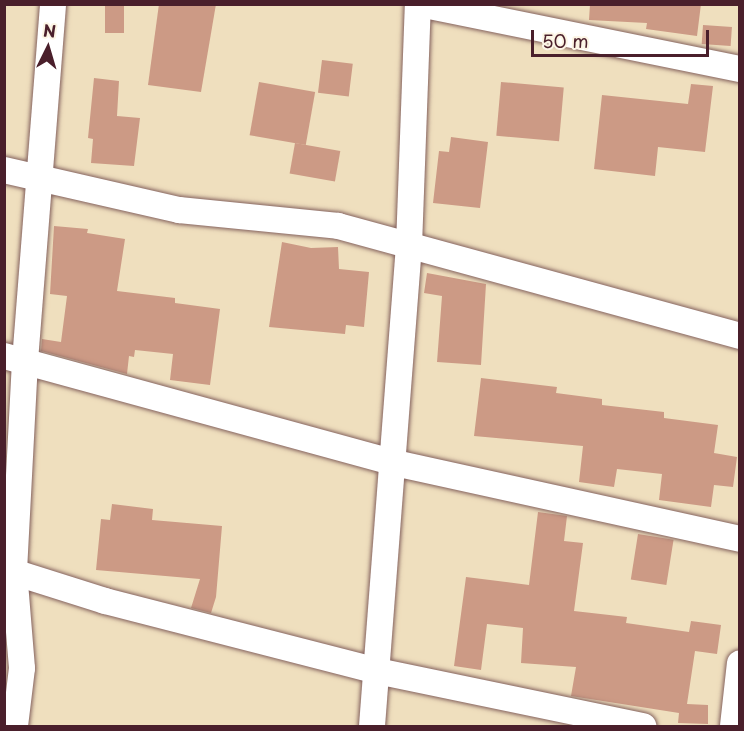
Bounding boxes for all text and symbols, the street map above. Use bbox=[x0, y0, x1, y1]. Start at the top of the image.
north arrow bbox=[18, 18, 78, 78]
text: N bbox=[42, 18, 57, 43]
scale bar bbox=[534, 18, 712, 56]
text: 50 m bbox=[542, 27, 589, 54]

